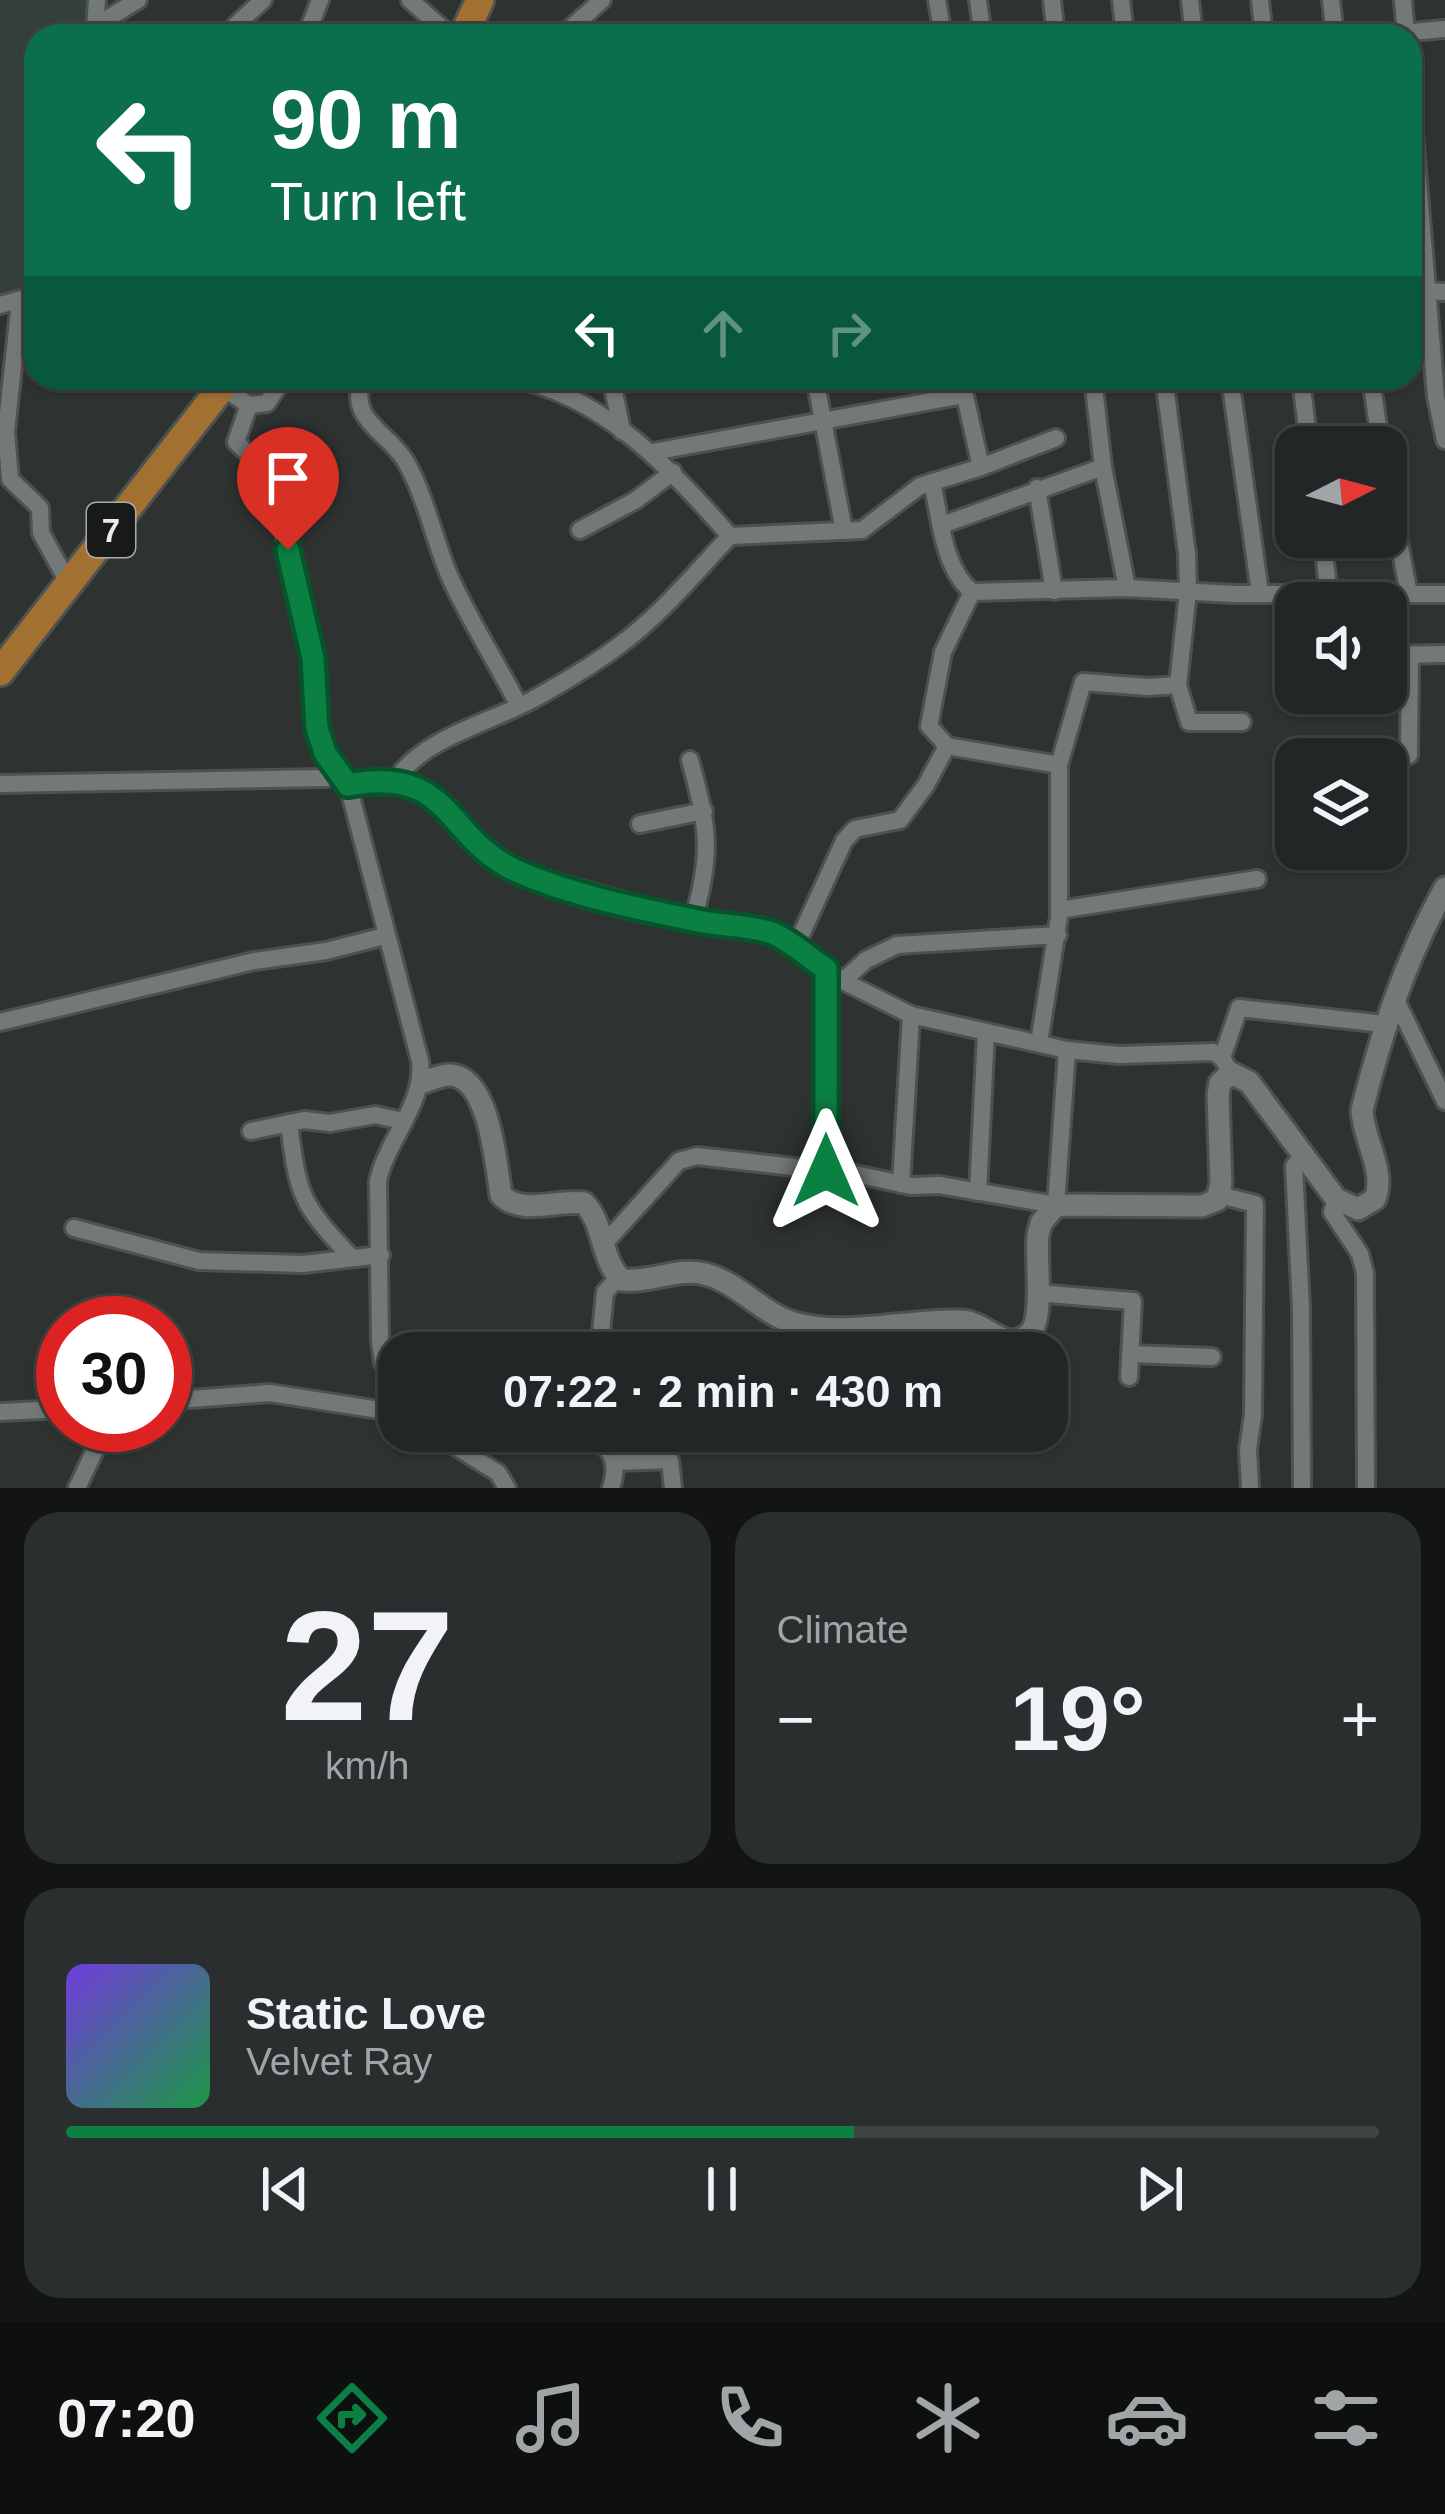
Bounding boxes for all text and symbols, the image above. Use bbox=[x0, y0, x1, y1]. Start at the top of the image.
icon: left bbox=[72, 72, 228, 228]
text: 90 m bbox=[270, 72, 461, 166]
text: Turn left bbox=[270, 171, 466, 231]
icon: left bbox=[564, 300, 630, 366]
icon: ahead bbox=[690, 300, 756, 366]
icon: right bbox=[816, 300, 882, 366]
north arrow bbox=[1275, 426, 1407, 558]
map controls bbox=[1275, 426, 1407, 870]
pin bbox=[237, 427, 339, 550]
icon: arrive bbox=[255, 445, 321, 511]
road number: 7 bbox=[87, 503, 135, 557]
button: sound bbox=[1275, 582, 1407, 714]
button: layers bbox=[1275, 738, 1407, 870]
position arrow bbox=[763, 1108, 889, 1234]
speed limit sign: 30 bbox=[36, 1296, 192, 1452]
text: 07:22 · 2 min · 430 m bbox=[503, 1366, 943, 1417]
text: 27 bbox=[280, 1579, 454, 1753]
text: Climate bbox=[777, 1608, 909, 1651]
text: 19° bbox=[1010, 1669, 1146, 1769]
text: − bbox=[777, 1682, 815, 1756]
text: + bbox=[1340, 1682, 1379, 1756]
text: km/h bbox=[325, 1744, 410, 1787]
text: Static Love bbox=[246, 1988, 486, 2039]
text: Velvet Ray bbox=[246, 2040, 432, 2083]
icon: previous bbox=[252, 2156, 318, 2222]
icon: pause bbox=[689, 2156, 755, 2222]
icon: next bbox=[1127, 2156, 1193, 2222]
icon: directions bbox=[310, 2376, 394, 2460]
icon: music bbox=[509, 2376, 593, 2460]
icon: phone bbox=[708, 2376, 792, 2460]
icon: climate bbox=[906, 2376, 990, 2460]
icon: car bbox=[1105, 2376, 1189, 2460]
icon: filters bbox=[1304, 2376, 1388, 2460]
text: 07:20 bbox=[57, 2388, 195, 2448]

